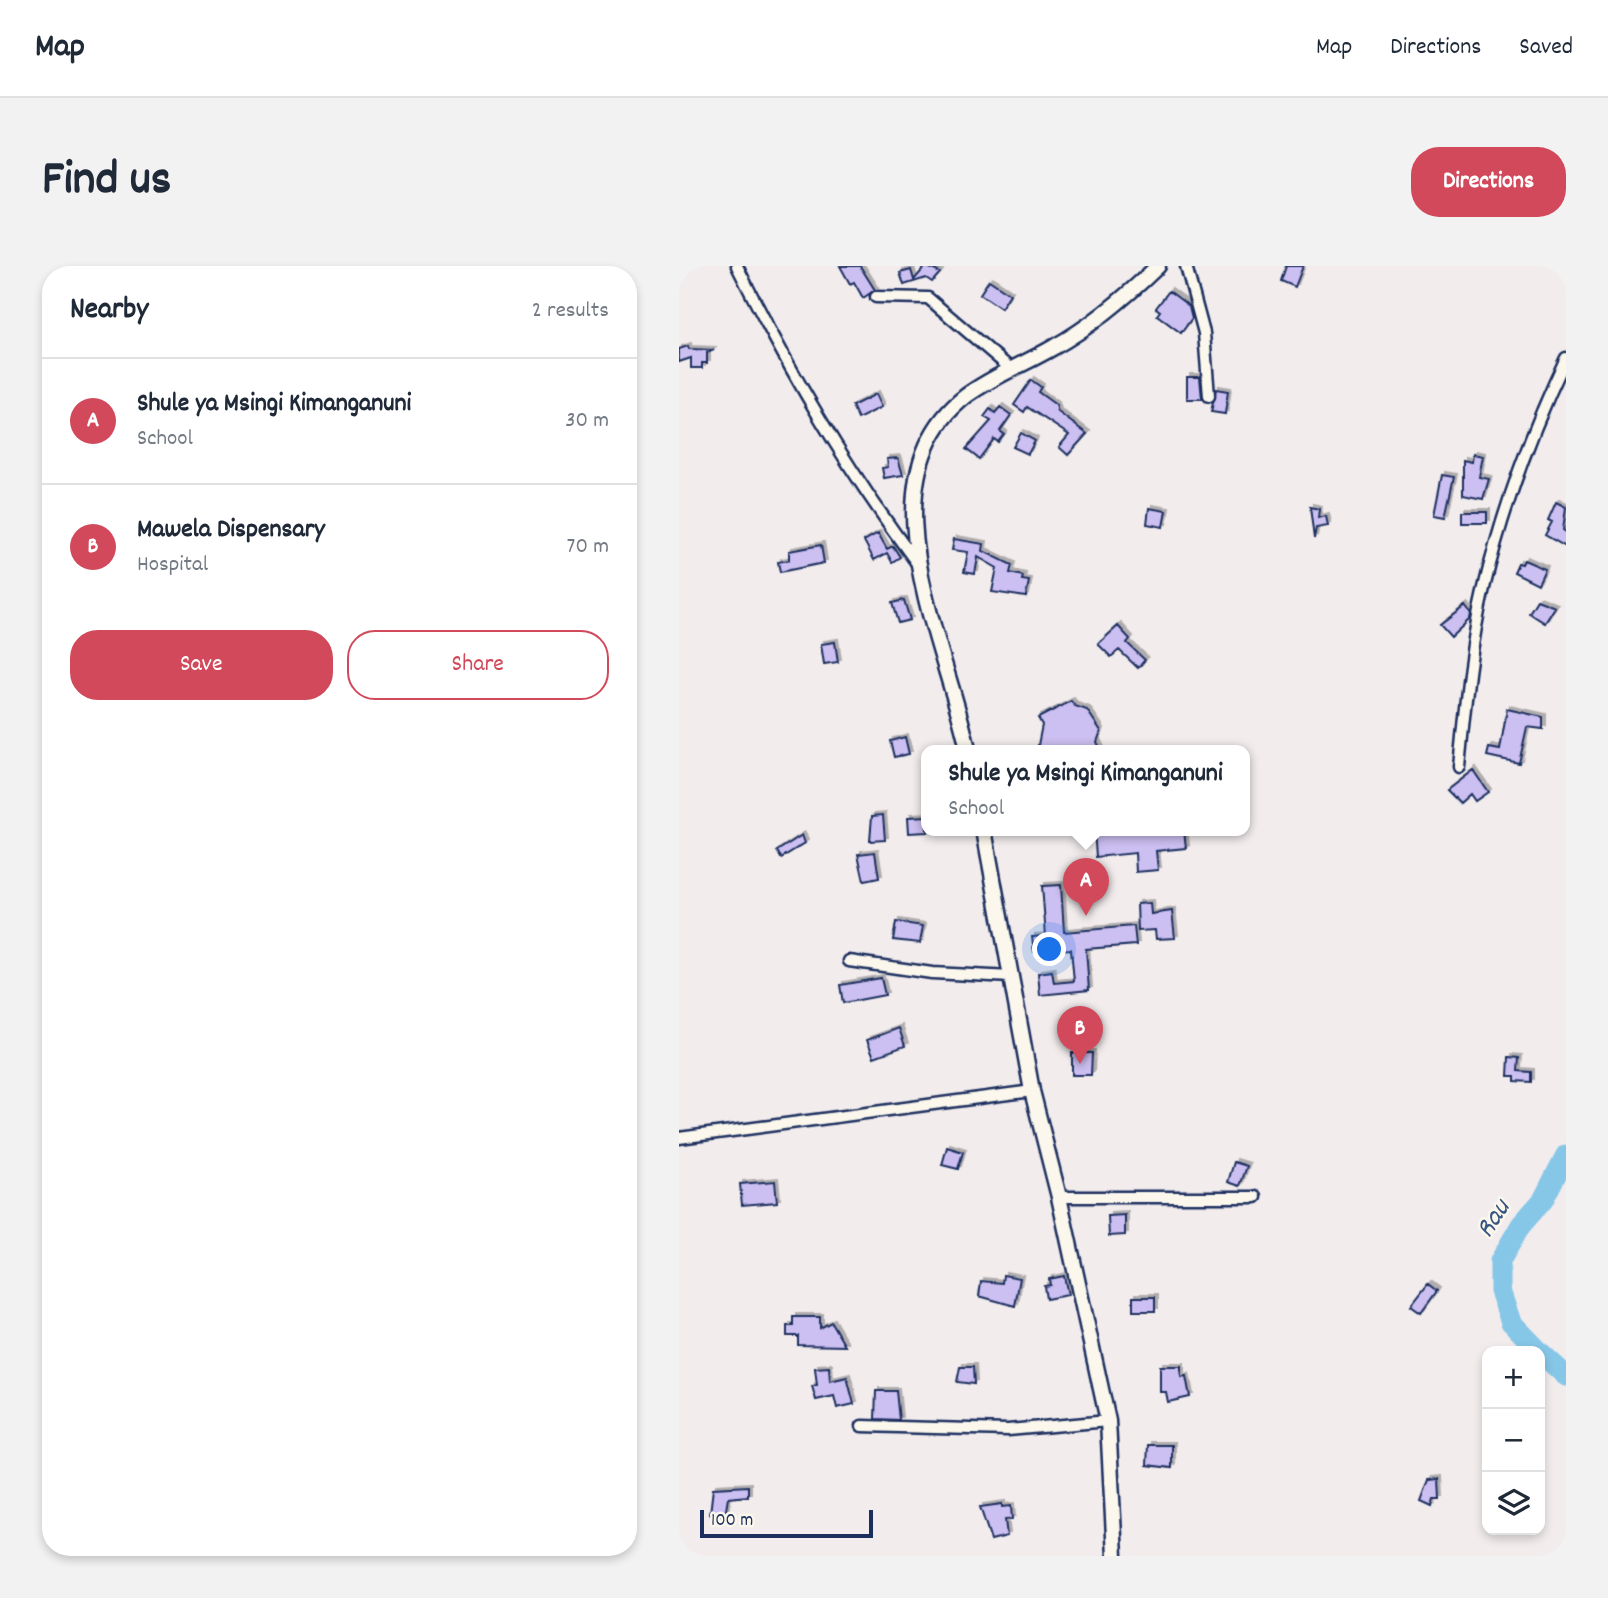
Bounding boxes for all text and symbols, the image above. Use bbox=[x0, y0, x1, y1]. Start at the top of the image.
text: Map bbox=[35, 25, 85, 72]
text: Map bbox=[1316, 31, 1352, 65]
text: Directions bbox=[1390, 31, 1481, 65]
text: Saved bbox=[1519, 31, 1573, 65]
text: Find us bbox=[42, 147, 171, 217]
button: Directions bbox=[1411, 147, 1566, 217]
text: Nearby bbox=[70, 290, 148, 333]
text: 2 results bbox=[532, 295, 609, 328]
text: Shule ya Msingi Kimanganuni bbox=[137, 386, 411, 423]
text: A bbox=[87, 405, 99, 438]
text: 30 m bbox=[565, 405, 609, 438]
text: School bbox=[137, 423, 193, 456]
text: Mawela Dispensary bbox=[137, 512, 325, 549]
text: B bbox=[88, 531, 98, 564]
text: 70 m bbox=[567, 531, 609, 564]
text: Hospital bbox=[137, 549, 208, 582]
button: Save bbox=[70, 630, 333, 700]
button: Share bbox=[347, 630, 609, 700]
popup bbox=[921, 745, 1250, 836]
text: Shule ya Msingi Kimanganuni bbox=[948, 756, 1223, 793]
text: School bbox=[948, 793, 1004, 826]
pin: A bbox=[1063, 858, 1109, 916]
your location bbox=[1032, 932, 1066, 966]
pin: B bbox=[1057, 1006, 1103, 1064]
water label: Rau bbox=[1468, 1191, 1523, 1247]
map controls bbox=[1482, 1346, 1545, 1535]
button: + bbox=[1482, 1346, 1545, 1409]
button: − bbox=[1482, 1409, 1545, 1472]
button: layers bbox=[1482, 1472, 1545, 1535]
scale bar bbox=[700, 1507, 873, 1539]
text: 100 m bbox=[711, 1508, 753, 1535]

